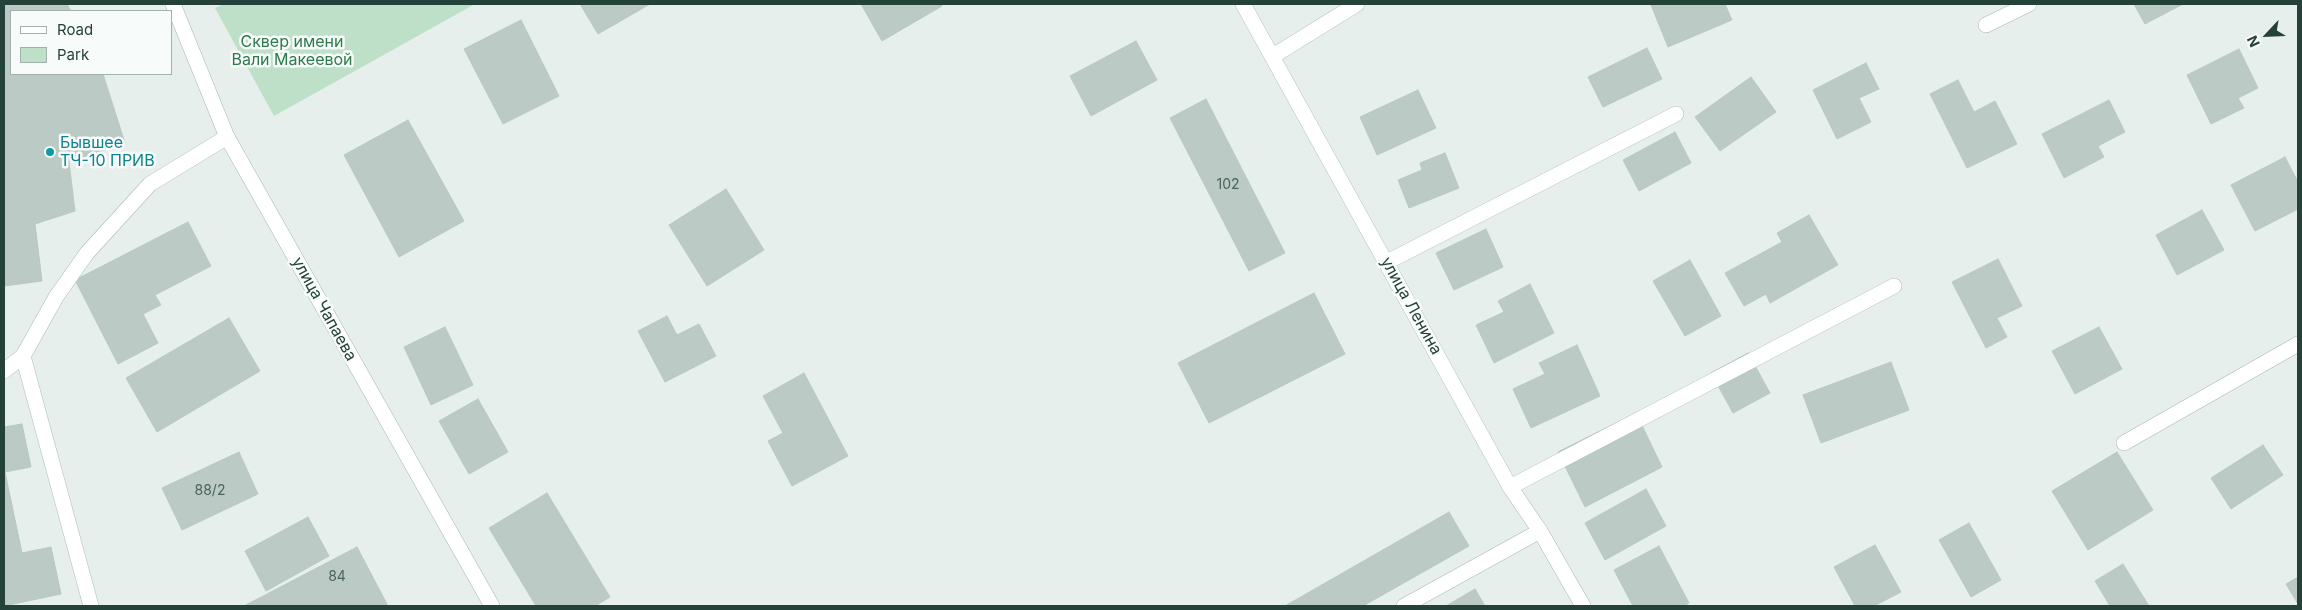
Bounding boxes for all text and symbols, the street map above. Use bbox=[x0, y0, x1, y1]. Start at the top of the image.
legend bbox=[10, 10, 172, 75]
north arrow bbox=[2242, 10, 2292, 60]
text: Road bbox=[57, 20, 93, 39]
park label: Сквер имени Вали Макеевой bbox=[231, 32, 353, 70]
text: N bbox=[2243, 33, 2263, 50]
text: Park bbox=[57, 45, 89, 64]
place label: Бывшее ТЧ-10 ПРИВ bbox=[60, 133, 155, 171]
marker: Бывшее ТЧ-10 ПРИВ bbox=[44, 146, 56, 158]
house number: 102 bbox=[1216, 177, 1240, 193]
street label: улица Чапаева bbox=[288, 254, 360, 364]
street label: улица Ленина bbox=[1376, 254, 1446, 358]
house number: 88/2 bbox=[195, 483, 225, 499]
house number: 84 bbox=[328, 569, 346, 585]

